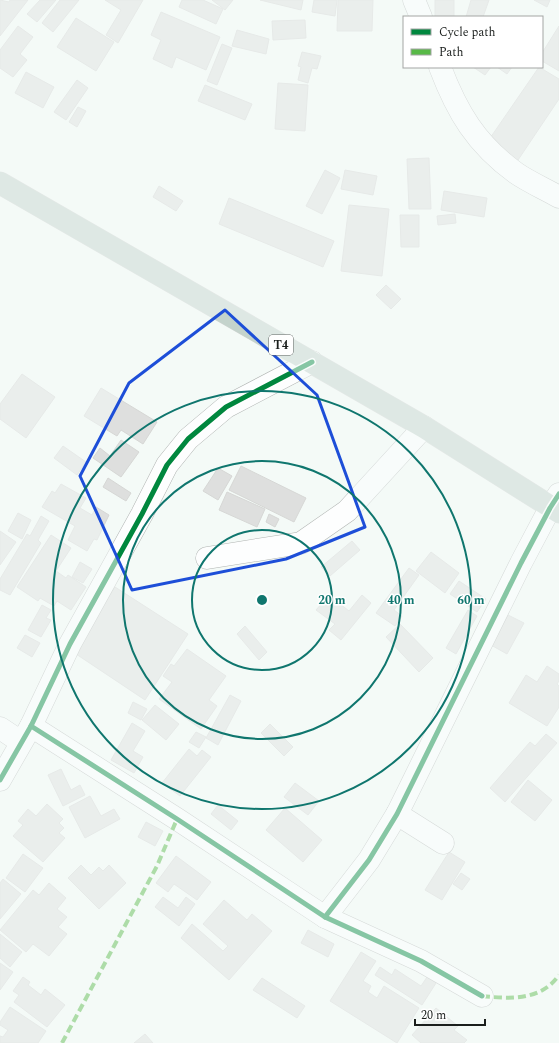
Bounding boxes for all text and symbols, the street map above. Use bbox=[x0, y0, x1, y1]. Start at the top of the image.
legend bbox=[403, 16, 543, 68]
text: Cycle path bbox=[439, 23, 496, 42]
text: Path bbox=[439, 43, 464, 62]
road number: T4 bbox=[269, 335, 293, 355]
text: 20 m bbox=[318, 591, 346, 610]
text: 40 m bbox=[387, 591, 415, 610]
text: 60 m bbox=[457, 591, 485, 610]
centre of rings bbox=[255, 593, 269, 607]
scale bar bbox=[415, 1001, 485, 1027]
text: 20 m bbox=[421, 1006, 446, 1025]

